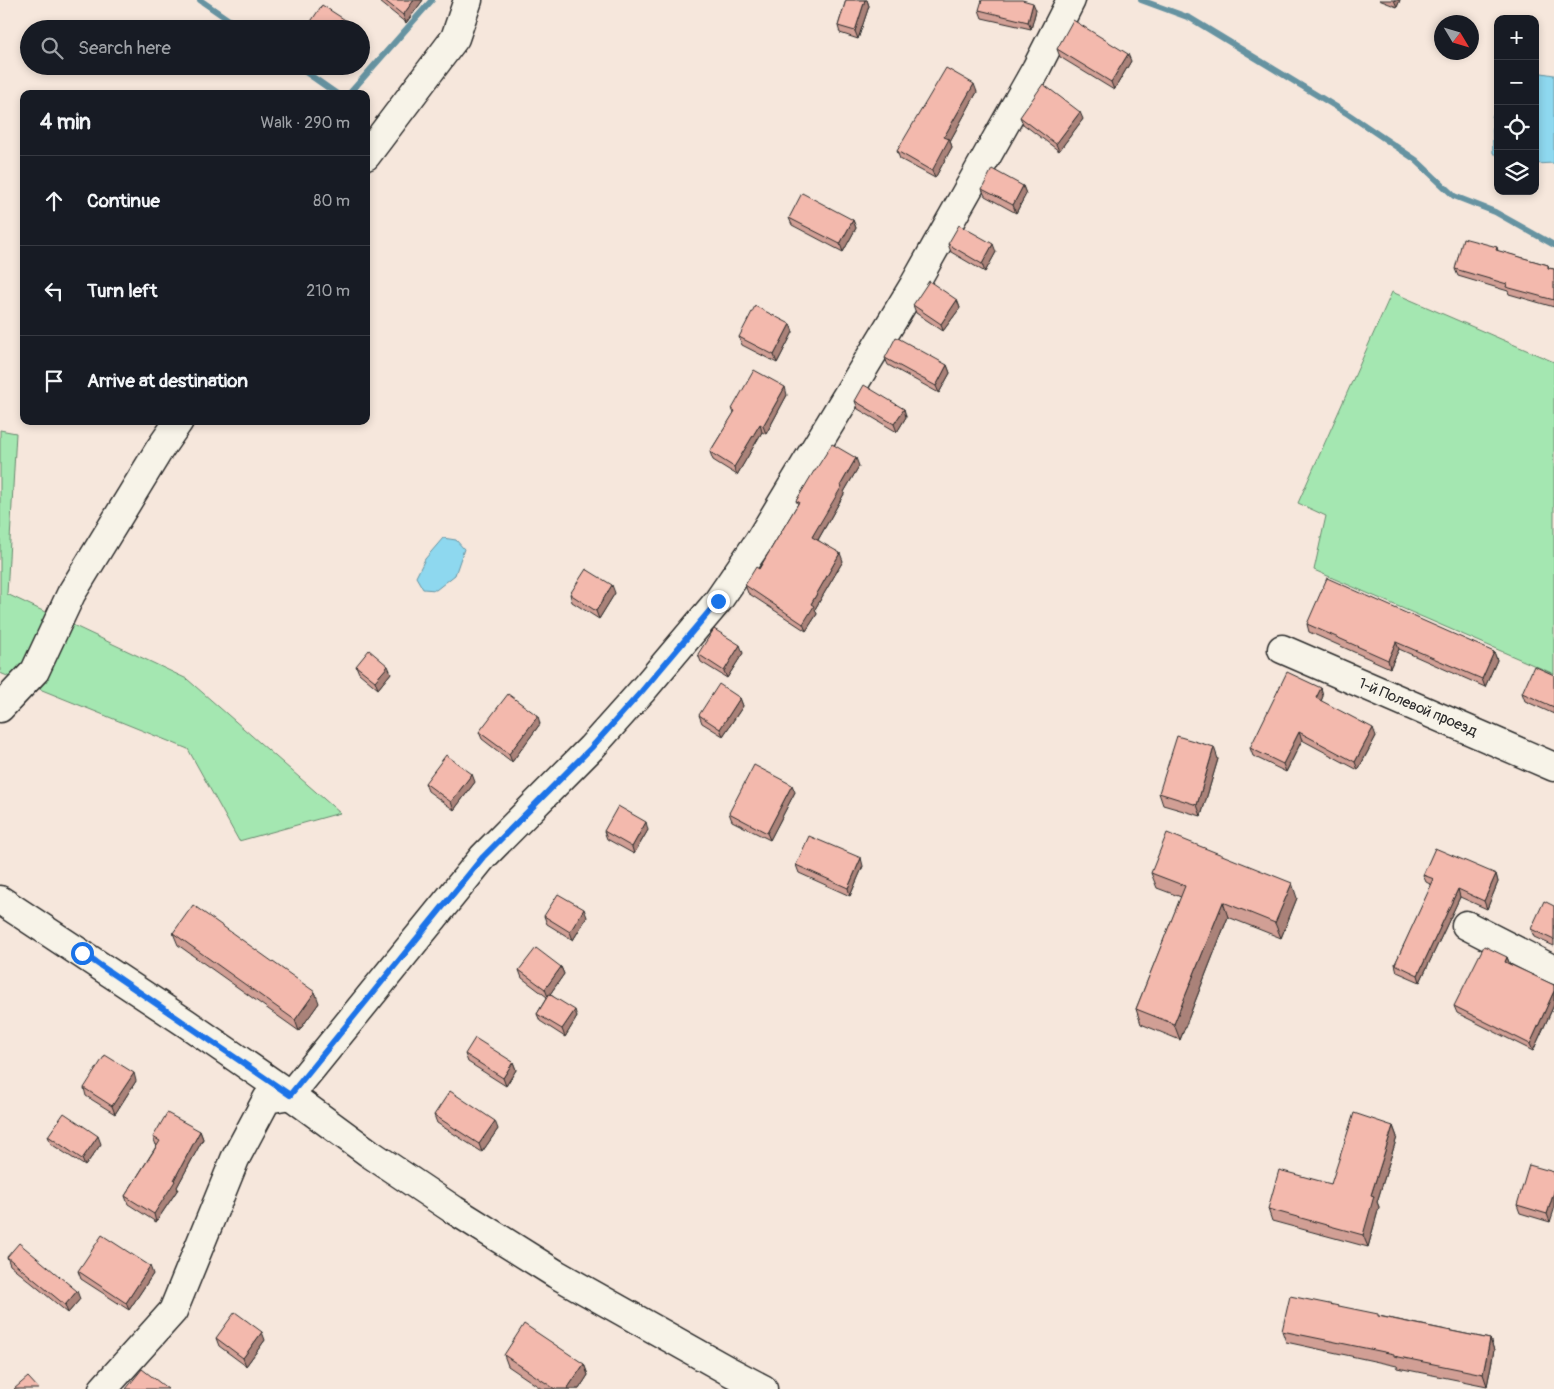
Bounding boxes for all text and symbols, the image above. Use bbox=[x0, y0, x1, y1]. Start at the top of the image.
north arrow bbox=[1434, 15, 1479, 60]
map controls bbox=[1494, 15, 1539, 195]
button: + bbox=[1494, 15, 1539, 60]
search box bbox=[20, 20, 370, 75]
icon: search bbox=[38, 34, 66, 62]
text: Search here bbox=[78, 36, 171, 60]
button: − bbox=[1494, 60, 1539, 105]
button: locate bbox=[1494, 105, 1539, 150]
text: 4 min bbox=[40, 109, 91, 136]
text: Walk · 290 m bbox=[261, 113, 350, 133]
button: layers bbox=[1494, 150, 1539, 195]
icon: ahead bbox=[40, 187, 68, 215]
text: Continue bbox=[87, 189, 160, 213]
text: 80 m bbox=[313, 191, 350, 211]
icon: left bbox=[40, 277, 68, 305]
text: Turn left bbox=[87, 279, 157, 303]
text: 210 m bbox=[306, 281, 350, 301]
icon: arrive bbox=[40, 367, 68, 395]
text: Arrive at destination bbox=[87, 369, 248, 393]
route end bbox=[707, 590, 730, 613]
street label: 1-й Полевой проезд bbox=[1355, 674, 1480, 741]
route start bbox=[71, 942, 94, 965]

